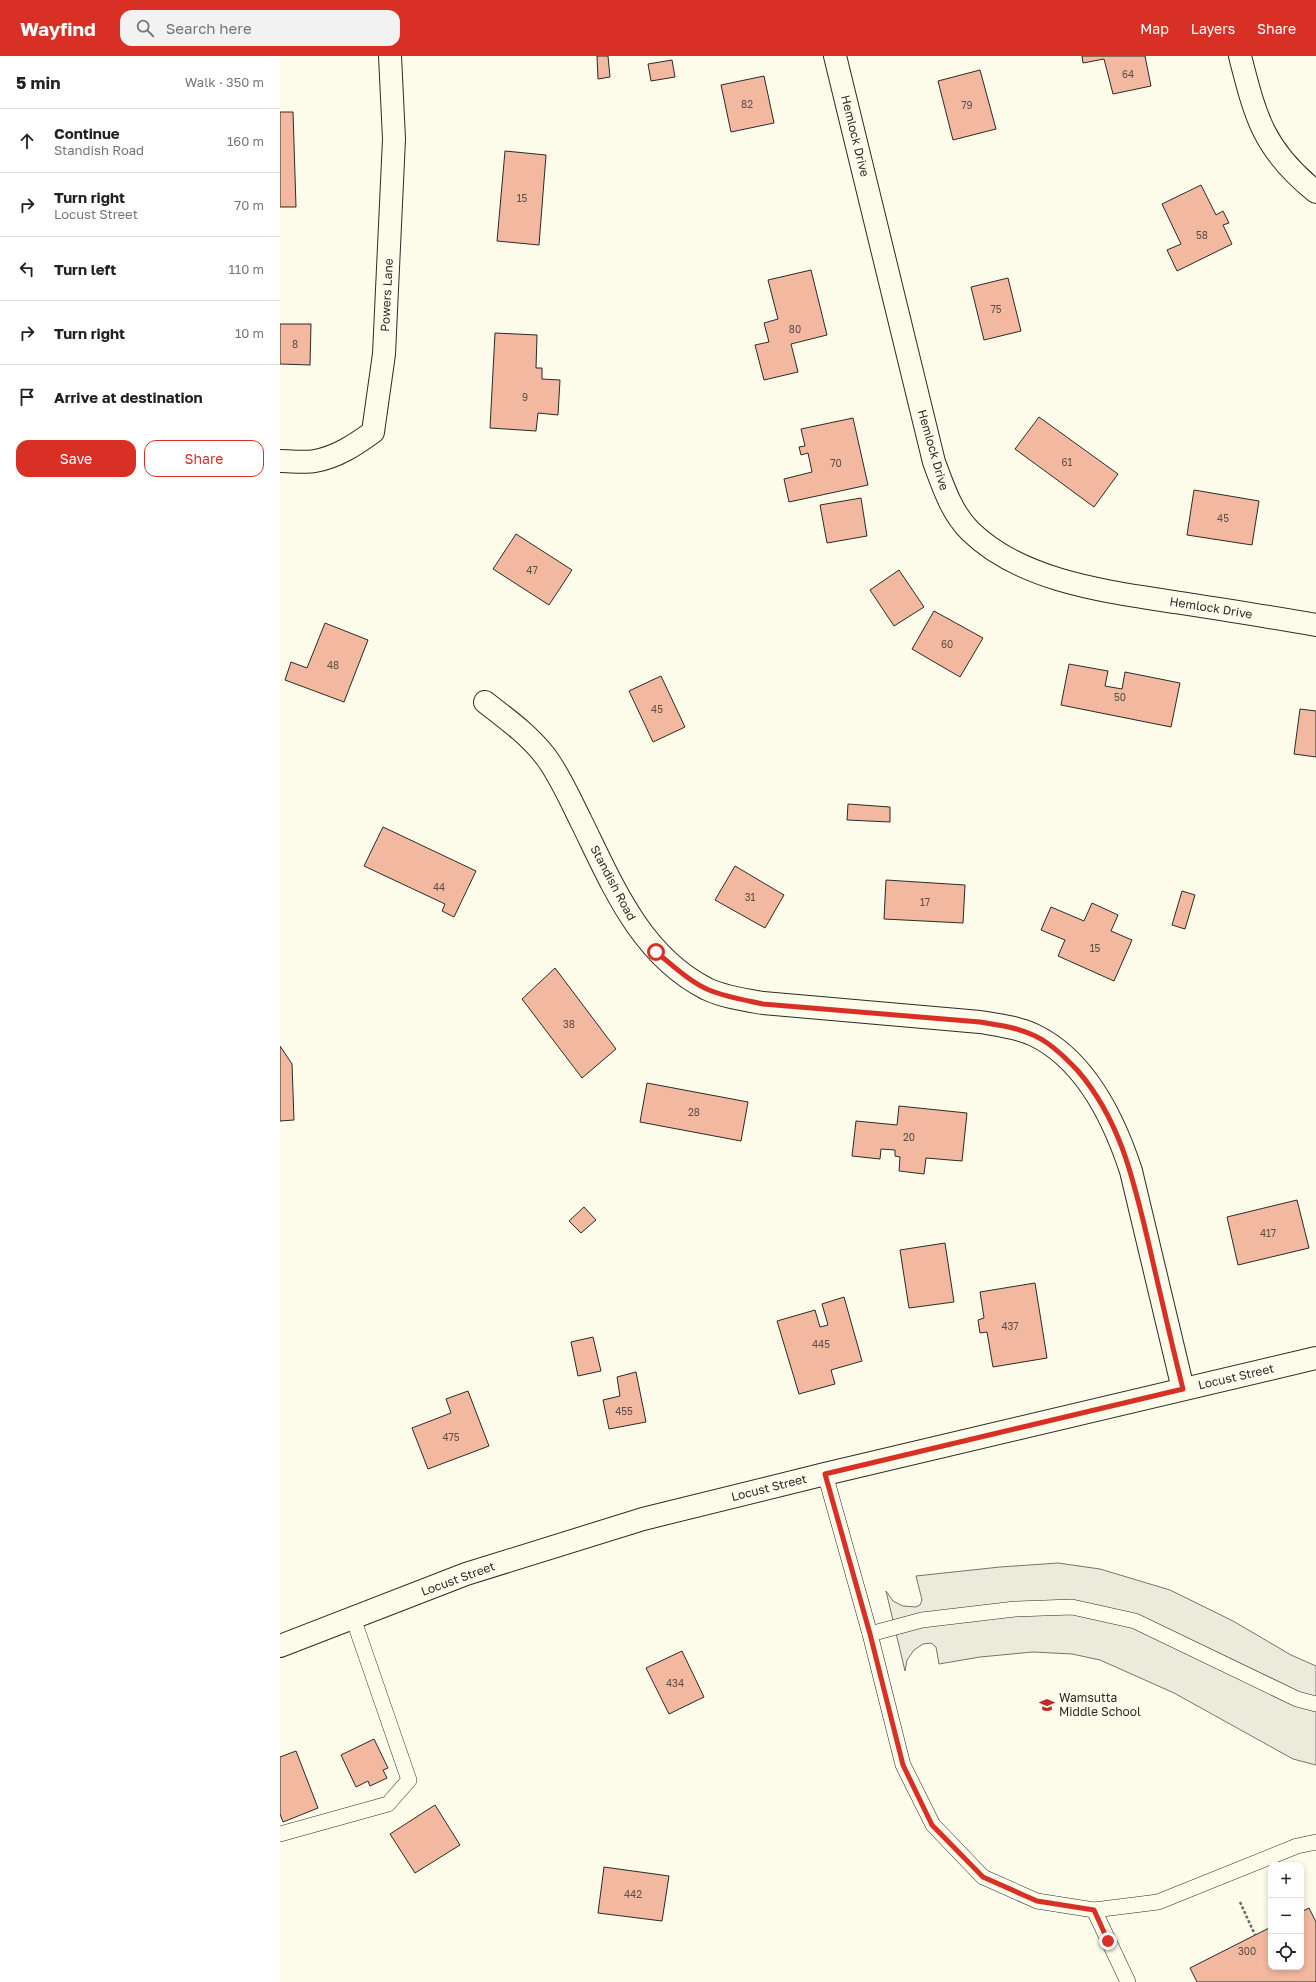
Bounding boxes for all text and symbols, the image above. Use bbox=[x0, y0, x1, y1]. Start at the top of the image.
search box bbox=[120, 10, 400, 46]
text: Wayfind bbox=[20, 17, 96, 40]
icon: search bbox=[134, 17, 156, 39]
text: Search here bbox=[166, 19, 252, 37]
text: Map bbox=[1140, 20, 1169, 37]
text: Layers bbox=[1191, 20, 1235, 37]
text: Share bbox=[1257, 20, 1296, 37]
house number: 64 bbox=[1122, 68, 1134, 80]
text: 5 min bbox=[16, 72, 60, 93]
text: Walk · 350 m bbox=[185, 74, 264, 90]
street label: Hemlock Drive bbox=[838, 93, 873, 178]
house number: 82 bbox=[741, 98, 753, 110]
house number: 79 bbox=[961, 99, 973, 111]
text: Continue bbox=[54, 124, 120, 142]
icon: ahead bbox=[16, 130, 38, 152]
text: 160 m bbox=[227, 133, 264, 149]
text: Standish Road bbox=[54, 142, 144, 158]
text: Turn right bbox=[54, 188, 125, 206]
house number: 15 bbox=[517, 192, 528, 204]
icon: right bbox=[16, 194, 38, 216]
text: 70 m bbox=[234, 197, 264, 213]
text: Locust Street bbox=[54, 206, 138, 222]
house number: 58 bbox=[1196, 229, 1208, 241]
icon: left bbox=[16, 258, 38, 280]
street label: Powers Lane bbox=[377, 258, 396, 332]
text: Turn left bbox=[54, 260, 116, 278]
text: 110 m bbox=[229, 261, 264, 277]
house number: 75 bbox=[990, 303, 1002, 315]
icon: right bbox=[16, 322, 38, 344]
house number: 80 bbox=[789, 323, 801, 335]
text: Turn right bbox=[54, 324, 125, 342]
text: 10 m bbox=[235, 325, 264, 341]
house number: 8 bbox=[292, 338, 298, 350]
icon: arrive bbox=[16, 386, 38, 408]
text: Arrive at destination bbox=[54, 388, 203, 406]
house number: 9 bbox=[522, 391, 528, 403]
street label: Hemlock Drive bbox=[915, 408, 952, 492]
button: Save bbox=[16, 440, 136, 477]
button: Share bbox=[144, 440, 264, 477]
house number: 61 bbox=[1062, 456, 1073, 468]
house number: 70 bbox=[830, 457, 842, 469]
house number: 45 bbox=[1217, 512, 1229, 524]
house number: 47 bbox=[526, 564, 538, 576]
street label: Hemlock Drive bbox=[1169, 594, 1254, 621]
house number: 60 bbox=[941, 638, 953, 650]
house number: 48 bbox=[327, 659, 339, 671]
house number: 50 bbox=[1114, 691, 1126, 703]
house number: 45 bbox=[651, 703, 663, 715]
street label: Standish Road bbox=[587, 843, 640, 923]
house number: 44 bbox=[433, 881, 445, 893]
house number: 31 bbox=[745, 891, 755, 903]
house number: 17 bbox=[920, 896, 930, 908]
house number: 15 bbox=[1090, 942, 1101, 954]
route start bbox=[647, 943, 665, 961]
house number: 38 bbox=[563, 1018, 575, 1030]
house number: 28 bbox=[688, 1106, 700, 1118]
house number: 20 bbox=[903, 1131, 915, 1143]
house number: 417 bbox=[1260, 1227, 1276, 1239]
house number: 437 bbox=[1001, 1320, 1019, 1332]
house number: 445 bbox=[812, 1338, 830, 1350]
street label: Locust Street bbox=[1196, 1360, 1275, 1393]
house number: 455 bbox=[615, 1405, 633, 1417]
house number: 475 bbox=[442, 1431, 460, 1443]
street label: Locust Street bbox=[730, 1471, 808, 1504]
street label: Locust Street bbox=[419, 1558, 497, 1599]
house number: 434 bbox=[666, 1677, 684, 1689]
place label: Wamsutta Middle School bbox=[1059, 1690, 1141, 1719]
school or university icon: Wamsutta Middle School bbox=[1038, 1696, 1056, 1714]
map controls bbox=[1268, 1862, 1304, 1970]
button: + bbox=[1268, 1862, 1304, 1898]
house number: 442 bbox=[624, 1888, 642, 1900]
button: − bbox=[1268, 1898, 1304, 1934]
route end bbox=[1099, 1932, 1117, 1950]
button: locate bbox=[1268, 1934, 1304, 1970]
house number: 300 bbox=[1238, 1945, 1256, 1957]

